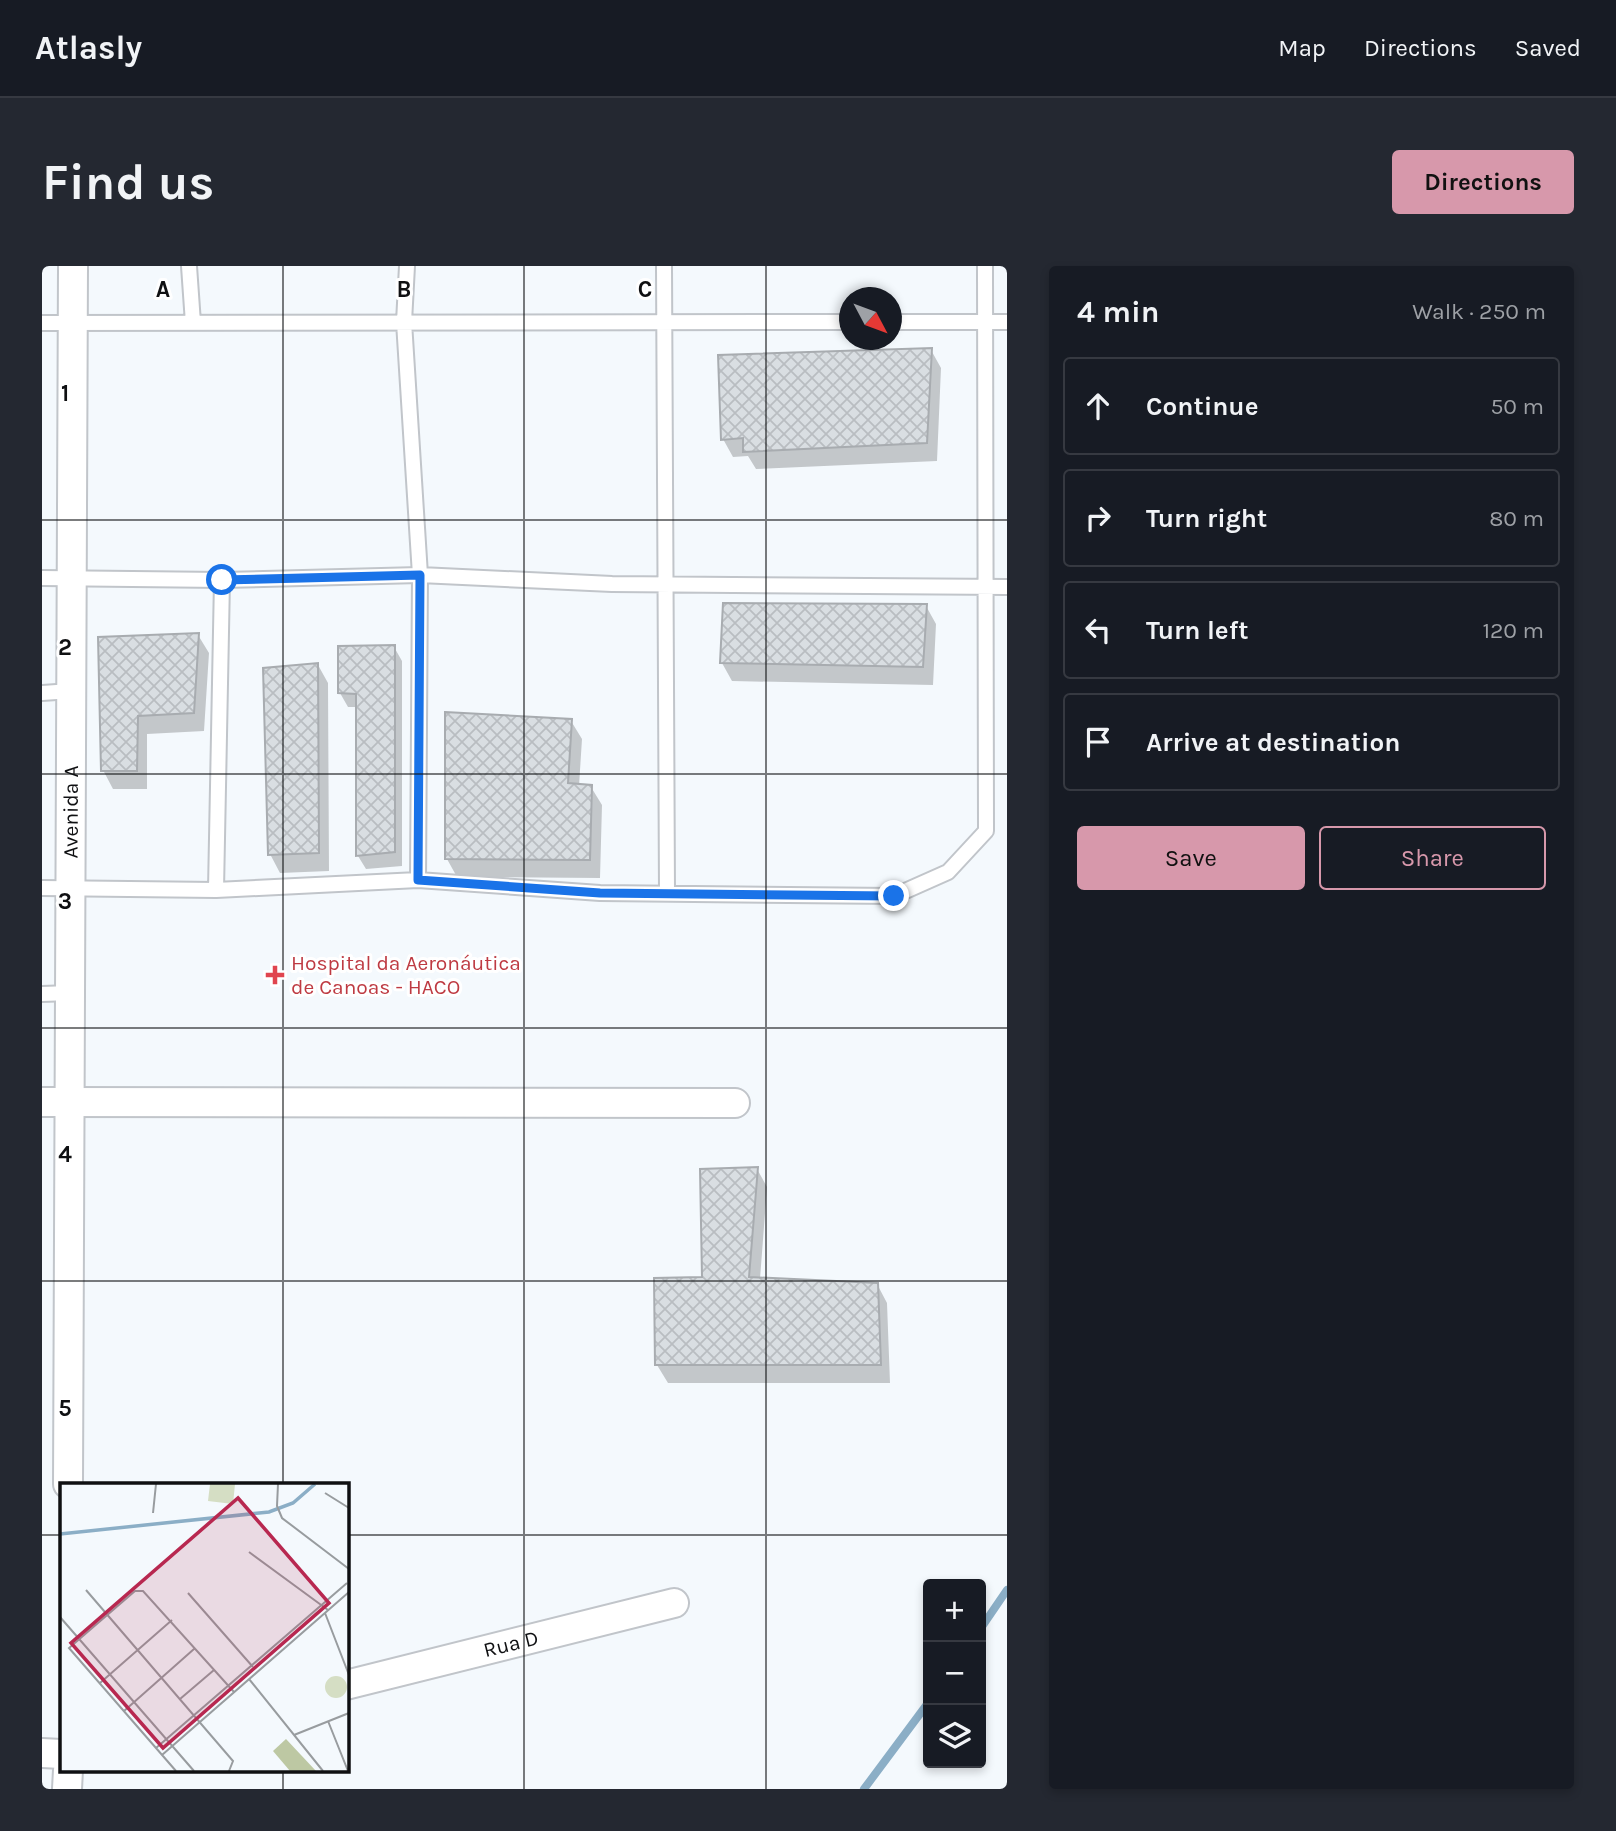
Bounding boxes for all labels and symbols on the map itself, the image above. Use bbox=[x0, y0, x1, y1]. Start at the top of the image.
text: A bbox=[156, 276, 170, 303]
text: B bbox=[397, 276, 411, 303]
text: C bbox=[638, 276, 652, 303]
north arrow bbox=[839, 287, 902, 350]
text: 1 bbox=[61, 380, 69, 407]
route start bbox=[206, 564, 237, 595]
text: 2 bbox=[58, 634, 72, 661]
street label: Avenida A bbox=[59, 765, 83, 859]
route end bbox=[878, 880, 909, 911]
text: 3 bbox=[58, 888, 72, 915]
place label: Hospital da Aeronáutica de Canoas - HACO bbox=[291, 951, 521, 999]
marker: Hospital da Aeronáutica de Canoas - HACO bbox=[265, 965, 285, 985]
text: 4 bbox=[58, 1141, 72, 1168]
text: 5 bbox=[58, 1395, 72, 1422]
inset map bbox=[60, 1483, 348, 1772]
street label: Rua D bbox=[481, 1625, 541, 1662]

